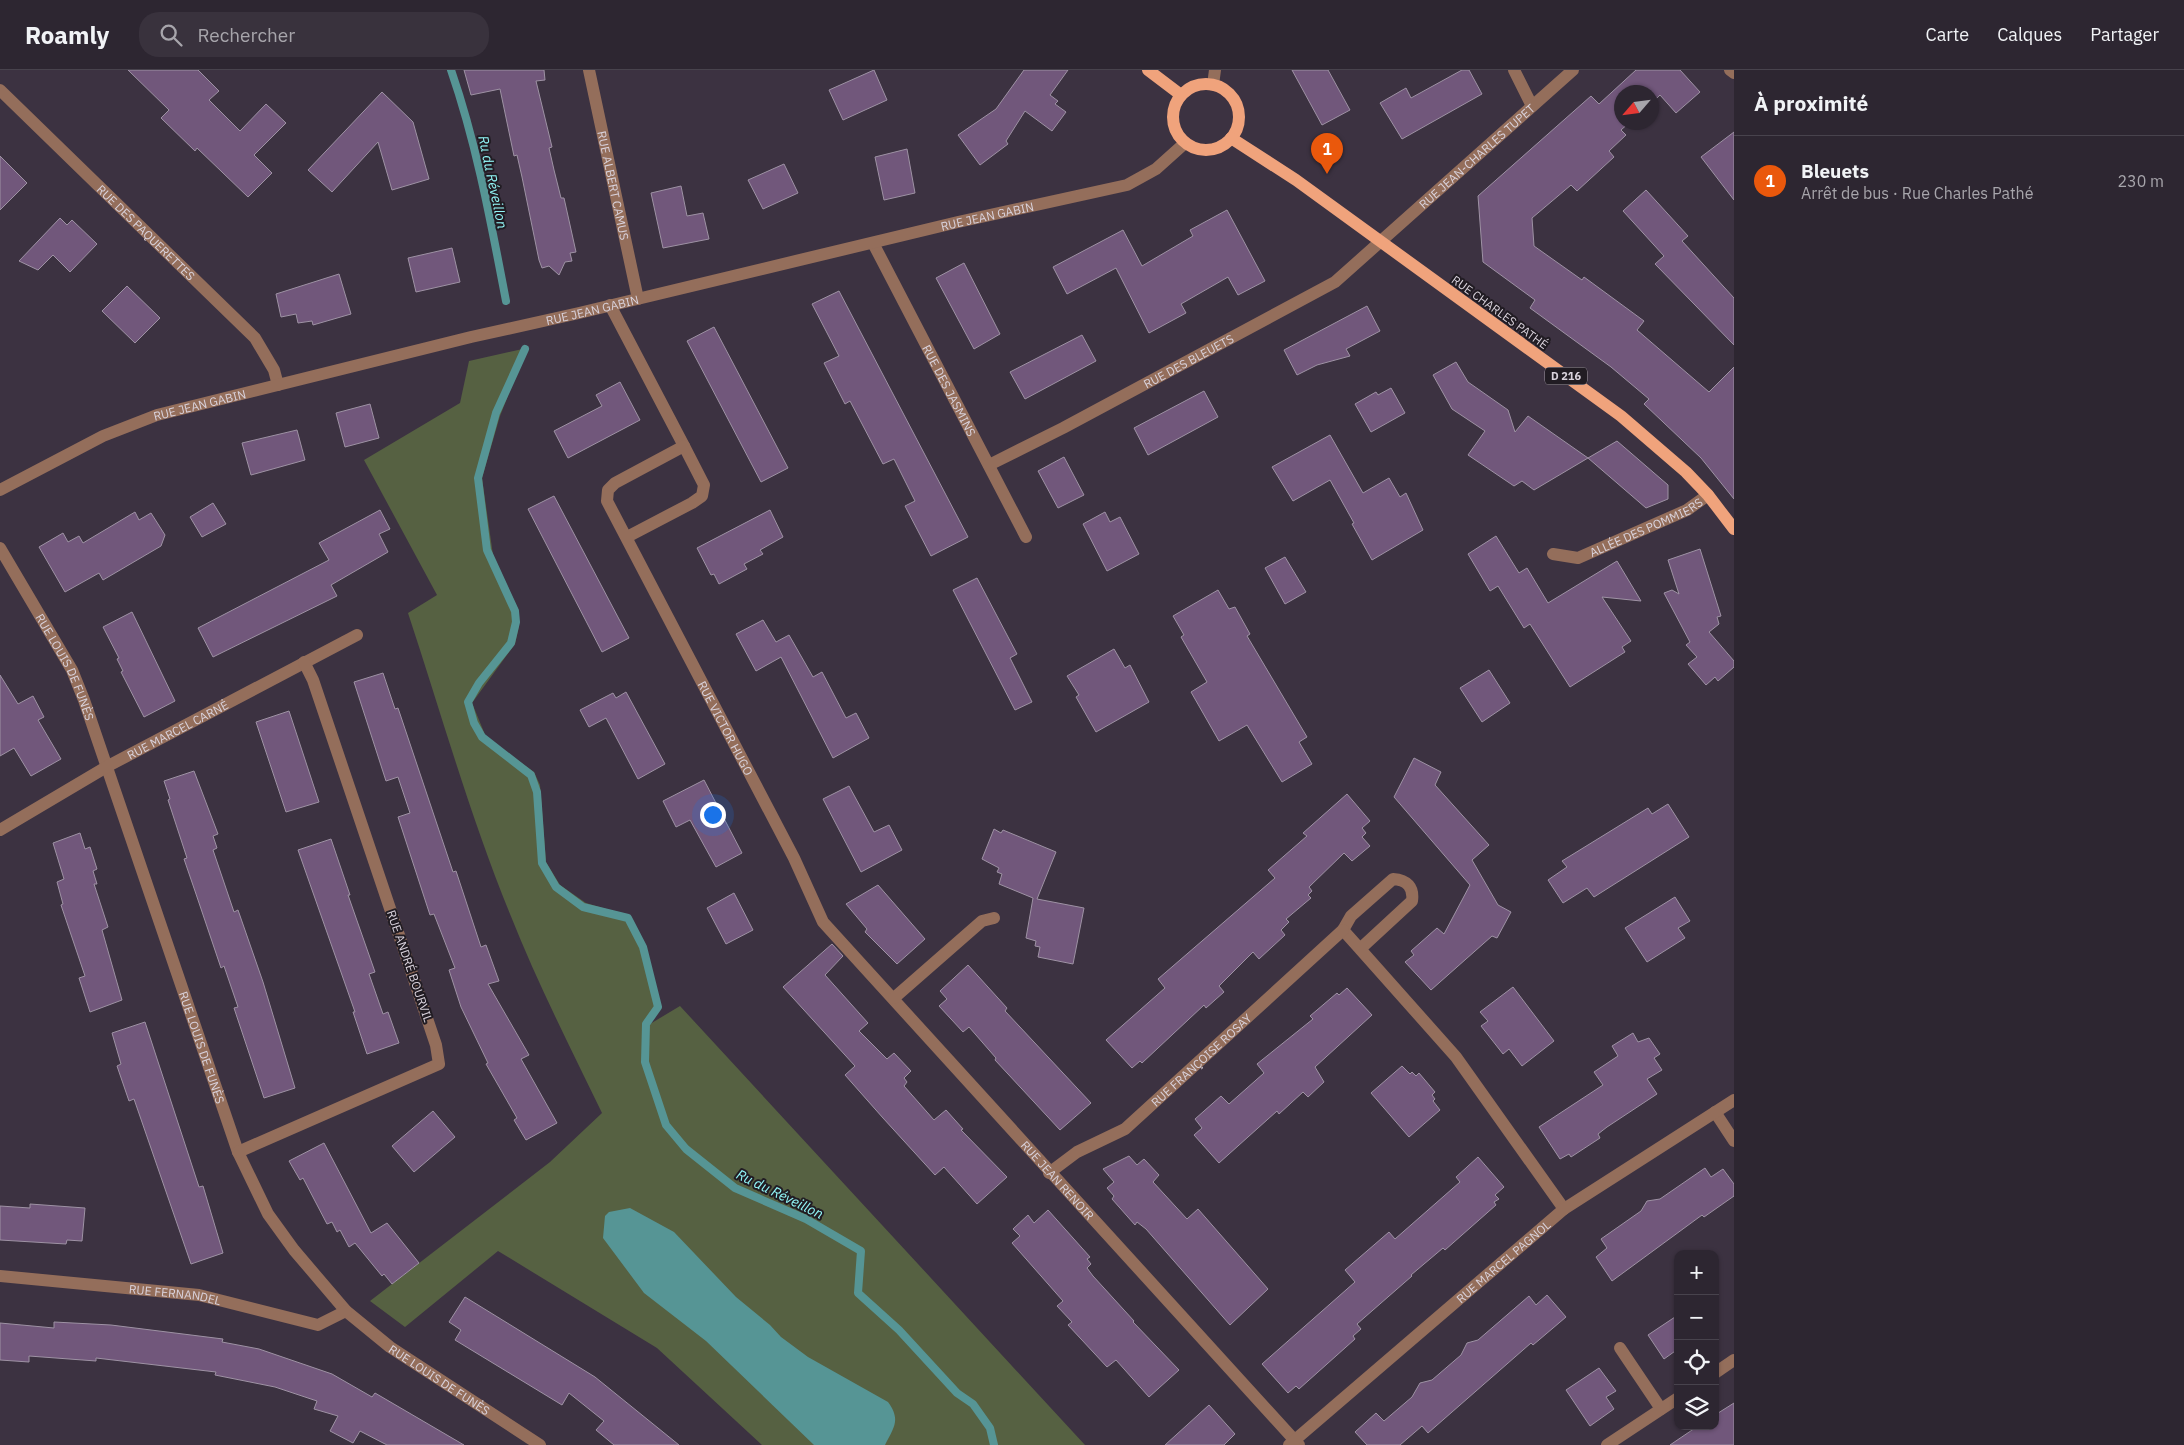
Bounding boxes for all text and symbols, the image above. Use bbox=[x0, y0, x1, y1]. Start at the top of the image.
search box bbox=[139, 12, 489, 57]
text: Roamly bbox=[25, 19, 109, 51]
icon: search bbox=[157, 21, 185, 49]
text: Rechercher bbox=[197, 23, 295, 47]
text: Carte bbox=[1926, 23, 1969, 46]
text: Calques bbox=[1997, 23, 2062, 46]
text: Partager bbox=[2090, 23, 2159, 46]
north arrow bbox=[1614, 85, 1659, 130]
text: À proximité bbox=[1754, 89, 1868, 117]
street label: RUE JEAN-CHARLES TUPET bbox=[1415, 100, 1538, 211]
street label: RUE ALBERT CAMUS bbox=[595, 129, 633, 241]
pin: 1 bbox=[1311, 133, 1343, 174]
water label: Ru du Réveillon bbox=[474, 134, 512, 230]
text: Bleuets bbox=[1801, 159, 1869, 183]
text: 1 bbox=[1765, 171, 1775, 191]
text: 230 m bbox=[2117, 171, 2164, 191]
street label: RUE DES PAQUERETTES bbox=[94, 181, 198, 283]
text: Arrêt de bus · Rue Charles Pathé bbox=[1801, 183, 2033, 203]
street label: RUE JEAN GABIN bbox=[939, 198, 1035, 233]
street label: RUE CHARLES PATHÉ bbox=[1449, 272, 1551, 352]
street label: RUE JEAN GABIN bbox=[544, 291, 640, 328]
street label: RUE DES BLEUETS bbox=[1141, 330, 1236, 391]
street label: RUE DES JASMINS bbox=[920, 342, 980, 439]
road number: D 216 bbox=[1545, 368, 1587, 384]
street label: RUE JEAN GABIN bbox=[152, 386, 247, 423]
street label: ALLÉE DES POMMIERS bbox=[1587, 494, 1705, 560]
street label: RUE LOUIS DE FUNÈS bbox=[33, 611, 98, 722]
street label: RUE VICTOR HUGO bbox=[695, 678, 757, 778]
street label: RUE MARCEL CARNÉ bbox=[124, 697, 231, 762]
your location bbox=[700, 802, 726, 828]
street label: RUE ANDRÉ BOURVIL bbox=[384, 908, 436, 1024]
street label: RUE LOUIS DE FUNÈS bbox=[176, 989, 228, 1106]
street label: RUE FRANÇOISE ROSAY bbox=[1148, 1010, 1254, 1109]
street label: RUE JEAN RENOIR bbox=[1018, 1137, 1098, 1223]
water label: Ru du Réveillon bbox=[733, 1165, 827, 1223]
street label: RUE MARCEL PAGNOL bbox=[1453, 1217, 1553, 1306]
map controls bbox=[1674, 1250, 1719, 1430]
button: + bbox=[1674, 1250, 1719, 1295]
street label: RUE FERNANDEL bbox=[128, 1281, 223, 1308]
button: − bbox=[1674, 1295, 1719, 1340]
button: locate bbox=[1674, 1340, 1719, 1385]
street label: RUE LOUIS DE FUNÈS bbox=[386, 1341, 493, 1418]
button: layers bbox=[1674, 1385, 1719, 1430]

